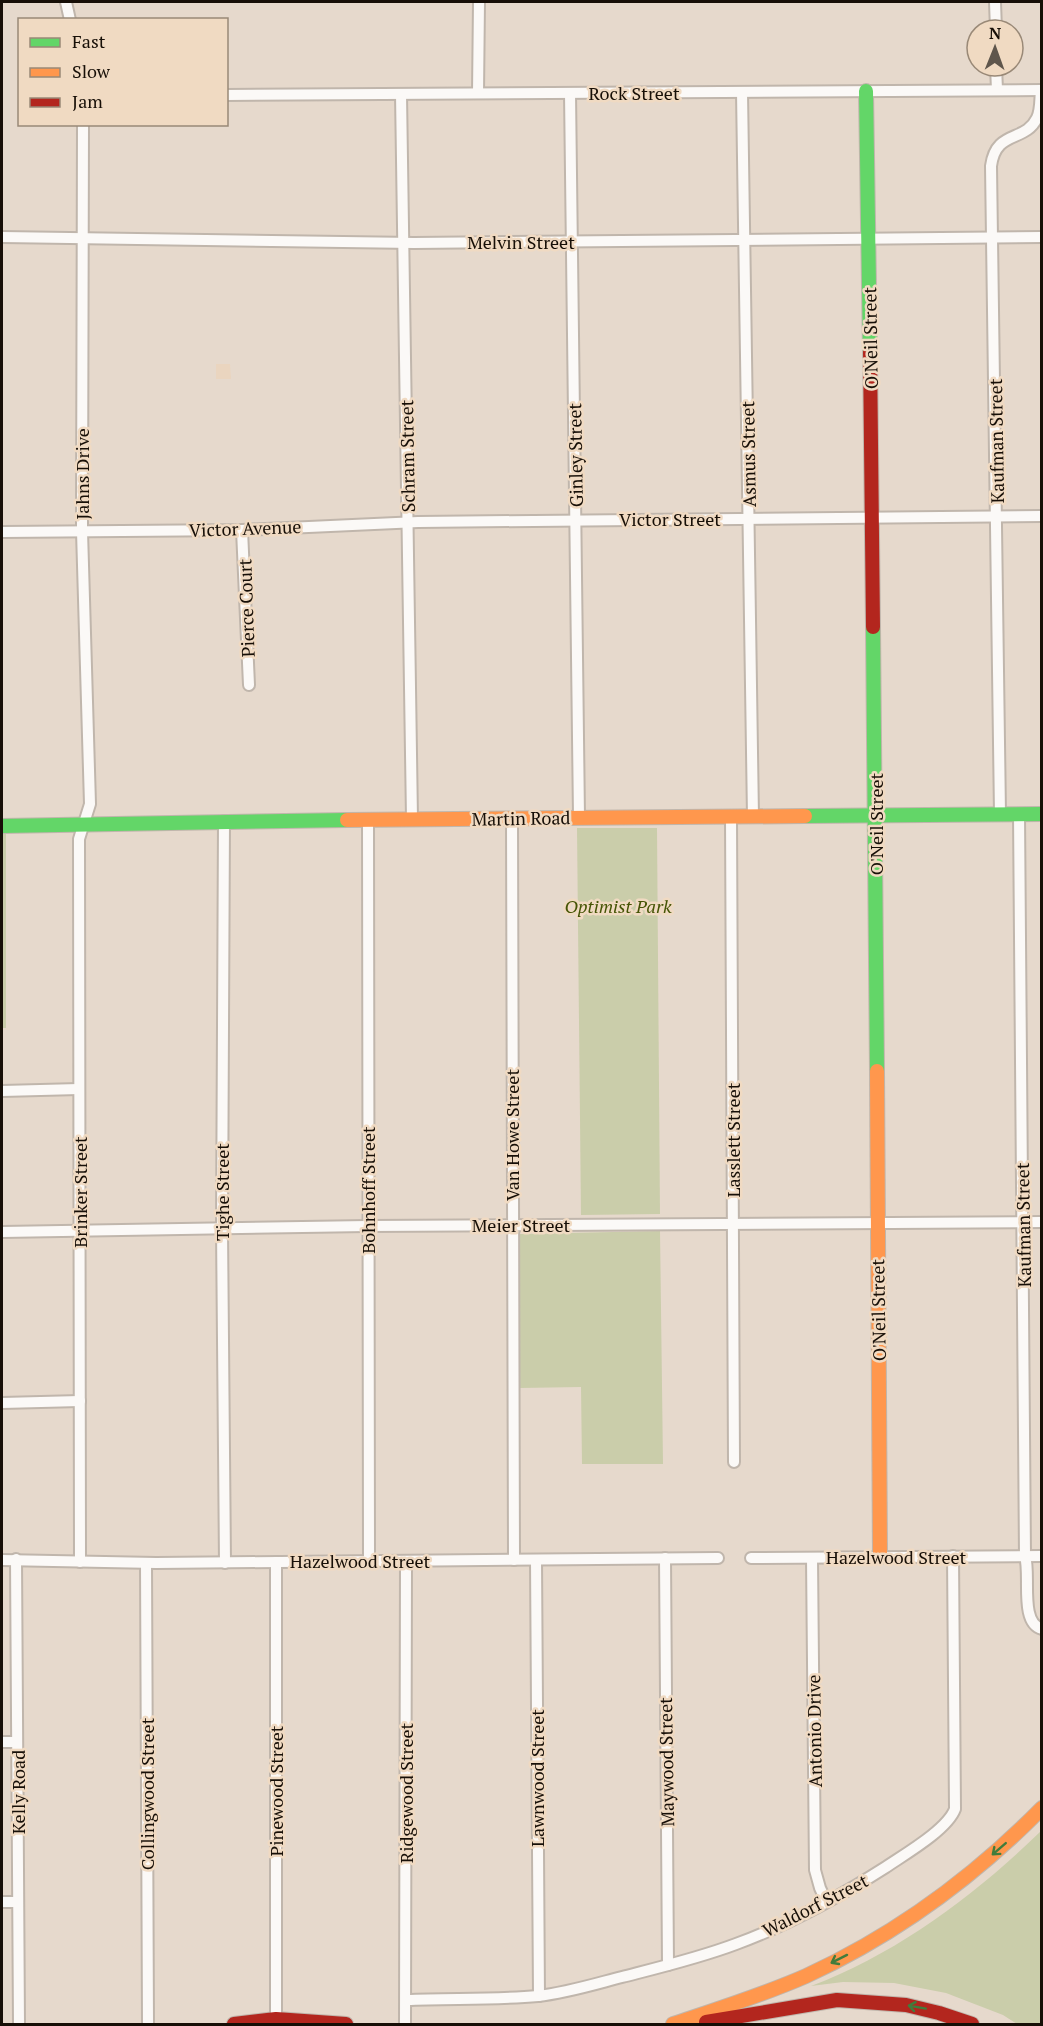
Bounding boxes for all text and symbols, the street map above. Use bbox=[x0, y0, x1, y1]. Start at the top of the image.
legend bbox=[18, 18, 228, 126]
north arrow bbox=[965, 18, 1025, 78]
text: N bbox=[989, 22, 1002, 44]
text: Fast bbox=[72, 29, 106, 53]
text: Slow bbox=[72, 59, 111, 83]
street label: Rock Street bbox=[588, 81, 680, 105]
text: Jam bbox=[72, 89, 103, 113]
street label: Melvin Street bbox=[467, 230, 575, 254]
street label: O'Neil Street bbox=[857, 286, 883, 389]
street label: Kaufman Street bbox=[983, 378, 1009, 504]
street label: Schram Street bbox=[394, 399, 420, 512]
street label: Asmus Street bbox=[735, 400, 761, 507]
street label: Ginley Street bbox=[562, 402, 588, 507]
street label: Jahns Drive bbox=[70, 428, 94, 520]
street label: Victor Street bbox=[619, 507, 721, 531]
street label: Victor Avenue bbox=[188, 514, 302, 542]
street label: Pierce Court bbox=[232, 558, 260, 658]
street label: O'Neil Street bbox=[864, 773, 888, 875]
street label: Martin Road bbox=[471, 805, 571, 831]
park label: Optimist Park bbox=[564, 894, 672, 918]
street label: Van Howe Street bbox=[500, 1069, 524, 1201]
street label: Lasslett Street bbox=[721, 1082, 745, 1197]
street label: Bohnhoff Street bbox=[356, 1126, 380, 1254]
street label: Brinker Street bbox=[68, 1136, 92, 1248]
street label: Tighe Street bbox=[210, 1143, 234, 1241]
street label: Kaufman Street bbox=[1010, 1162, 1036, 1288]
street label: Meier Street bbox=[472, 1213, 571, 1237]
street label: O'Neil Street bbox=[865, 1258, 891, 1361]
street label: Hazelwood Street bbox=[826, 1545, 967, 1569]
street label: Hazelwood Street bbox=[290, 1549, 431, 1573]
street label: Antonio Drive bbox=[801, 1674, 827, 1788]
street label: Maywood Street bbox=[653, 1697, 679, 1827]
street label: Lawnwood Street bbox=[525, 1709, 549, 1847]
street label: Collingwood Street bbox=[135, 1717, 159, 1870]
street label: Ridgewood Street bbox=[394, 1722, 418, 1863]
street label: Pinewood Street bbox=[264, 1725, 288, 1857]
street label: Kelly Road bbox=[6, 1750, 30, 1834]
one-way arrow bbox=[992, 1842, 1007, 1856]
street label: Waldorf Street bbox=[758, 1868, 872, 1942]
one-way arrow bbox=[831, 1954, 849, 1966]
one-way arrow bbox=[907, 2001, 927, 2012]

